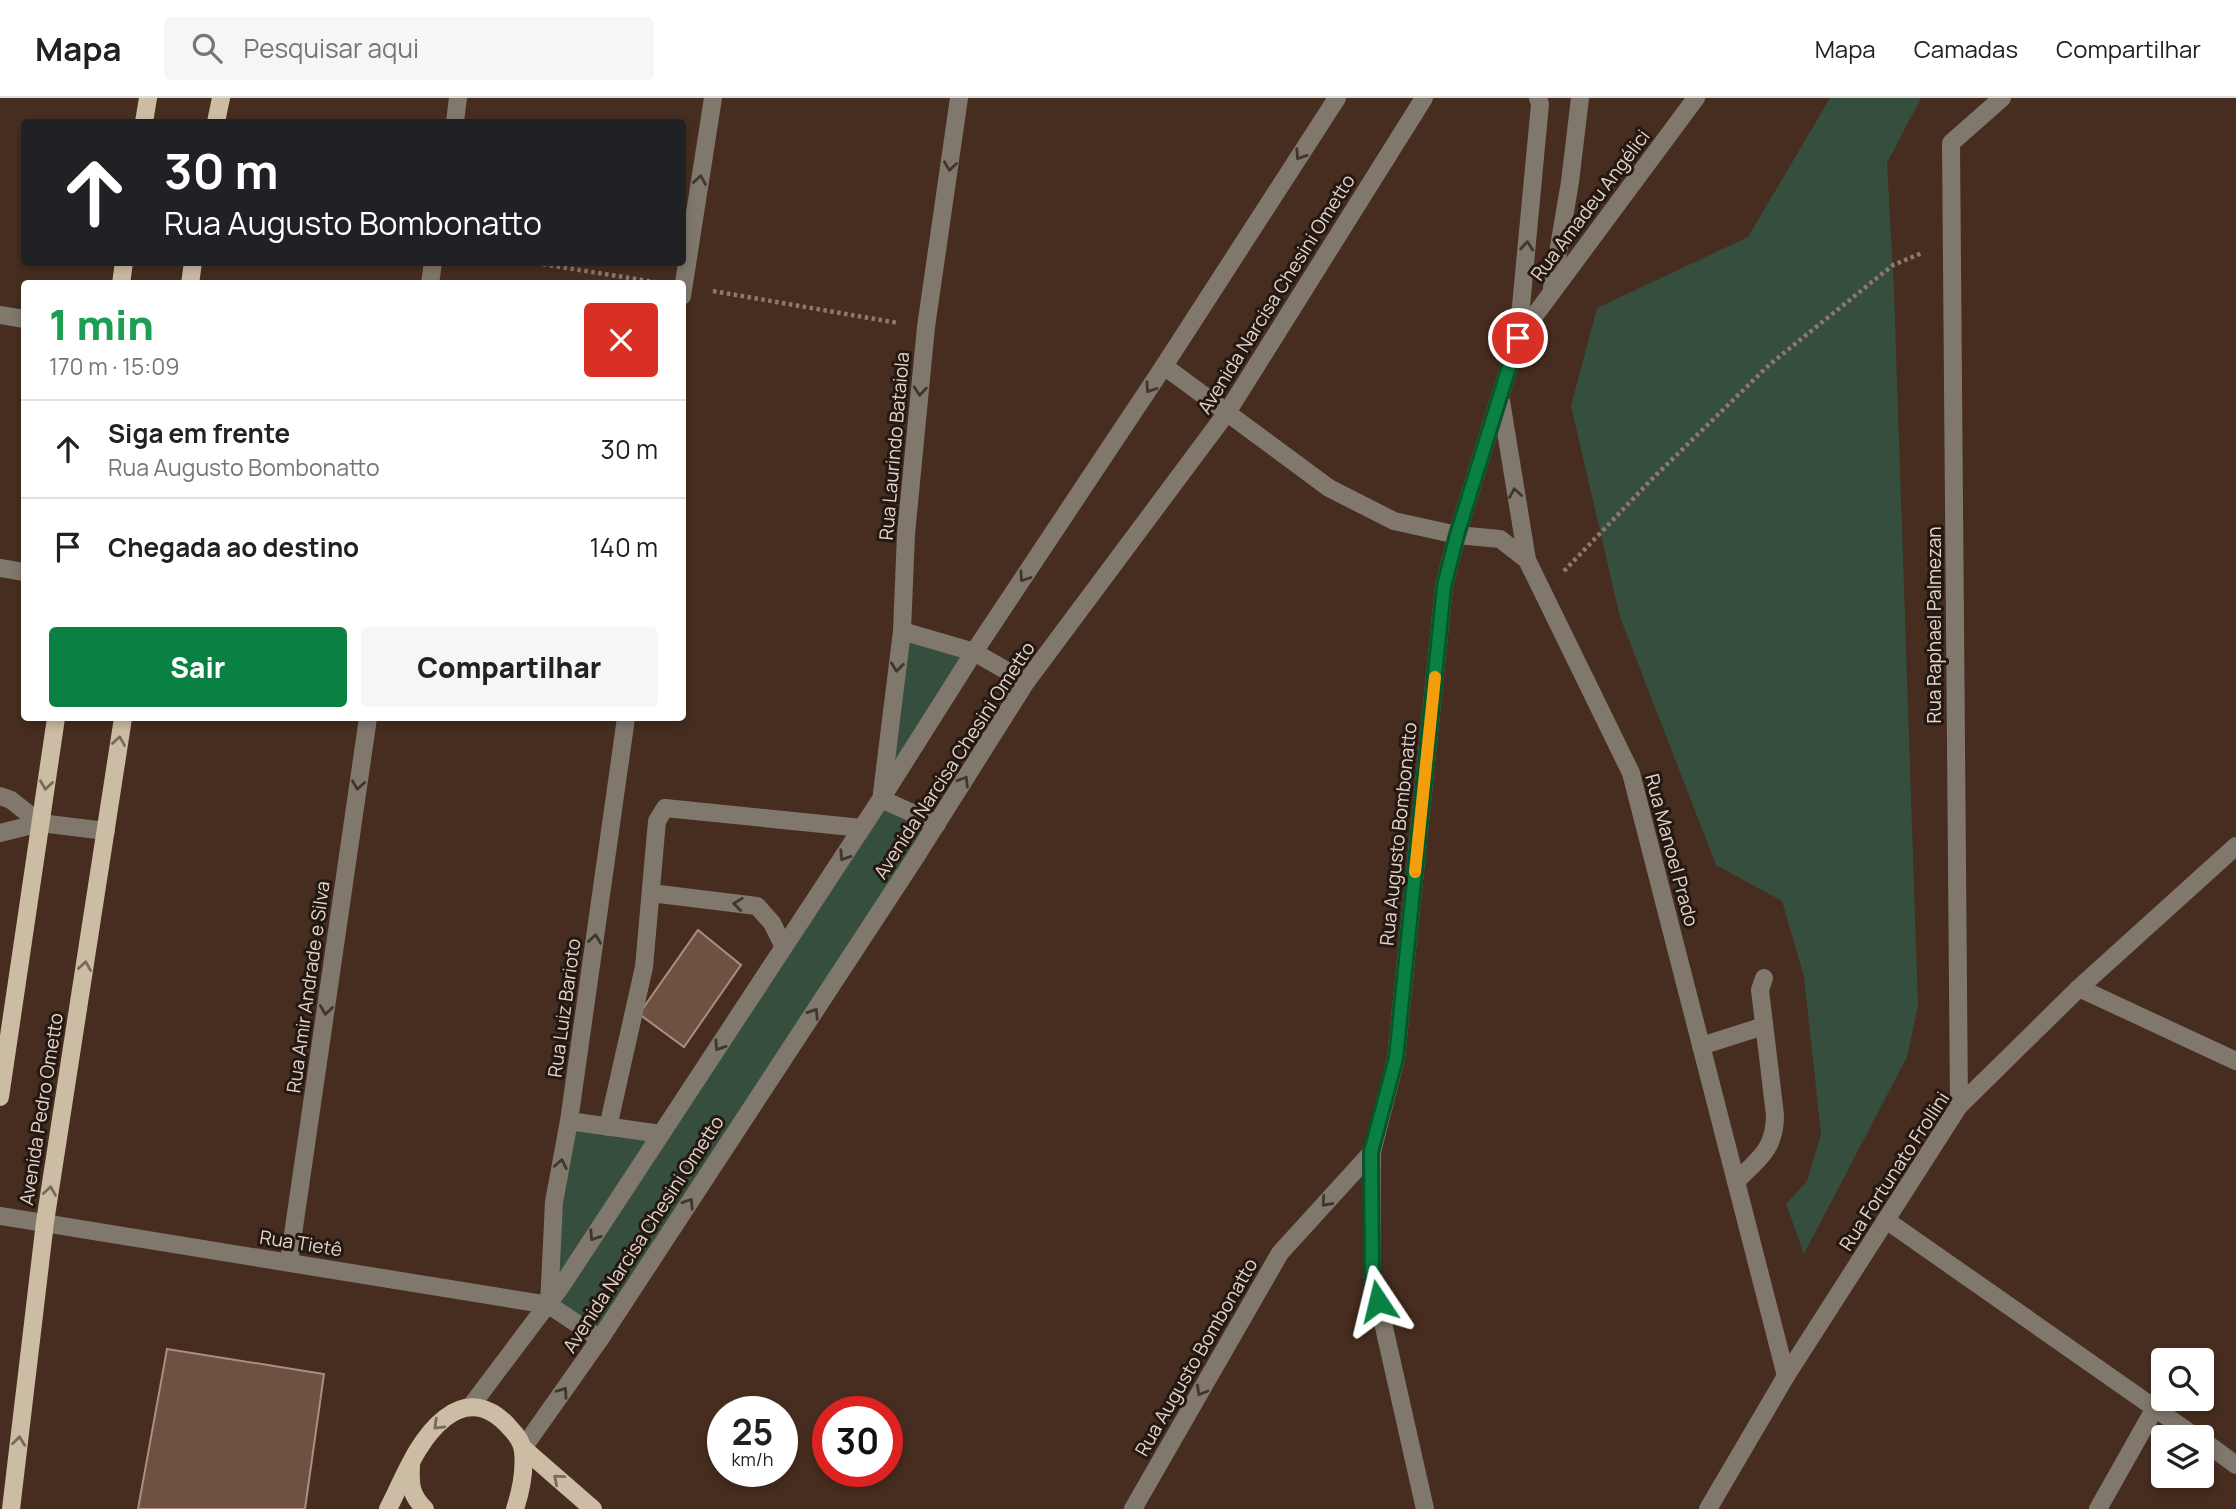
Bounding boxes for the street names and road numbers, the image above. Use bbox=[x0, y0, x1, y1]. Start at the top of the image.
street label: Rua Amadeu Angélici bbox=[1525, 124, 1655, 286]
street label: Avenida Narcisa Chesini Ometto bbox=[1191, 169, 1361, 419]
street label: Rua Laurindo Bataiola bbox=[873, 351, 915, 541]
street label: Rua Raphael Palmezan bbox=[1921, 526, 1947, 724]
street label: Avenida Narcisa Chesini Ometto bbox=[867, 636, 1041, 884]
street label: Rua Augusto Bombonatto bbox=[1373, 721, 1423, 947]
street label: Rua Manoel Prado bbox=[1639, 771, 1705, 929]
street label: Rua Amir Andrade e Silva bbox=[280, 879, 336, 1095]
street label: Rua Luiz Barioto bbox=[541, 937, 587, 1079]
street label: Avenida Pedro Ometto bbox=[13, 1011, 69, 1207]
street label: Rua Fortunato Frollini bbox=[1833, 1087, 1955, 1255]
street label: Avenida Narcisa Chesini Ometto bbox=[556, 1110, 730, 1358]
street label: Rua Tietê bbox=[258, 1224, 344, 1262]
street label: Rua Augusto Bombonatto bbox=[1129, 1253, 1263, 1461]

